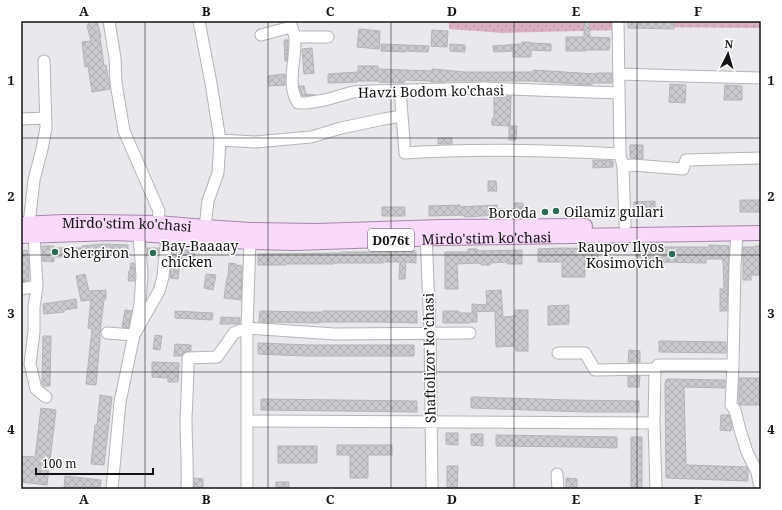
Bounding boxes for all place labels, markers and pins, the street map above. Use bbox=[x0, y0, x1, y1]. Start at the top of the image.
place label: Oilamiz gullari bbox=[564, 202, 664, 221]
place label: Boroda bbox=[489, 203, 537, 222]
marker: Oilamiz gullari bbox=[551, 206, 561, 216]
marker: Boroda bbox=[540, 207, 550, 217]
place label: Bay-Baaaay chicken bbox=[161, 236, 238, 271]
place label: Raupov Ilyos Kosimovich bbox=[578, 237, 664, 272]
place label: Shergiron bbox=[63, 243, 129, 262]
marker: Shergiron bbox=[50, 247, 60, 257]
marker: Bay-Baaaay chicken bbox=[148, 248, 158, 258]
marker: Raupov Ilyos Kosimovich bbox=[667, 249, 677, 259]

